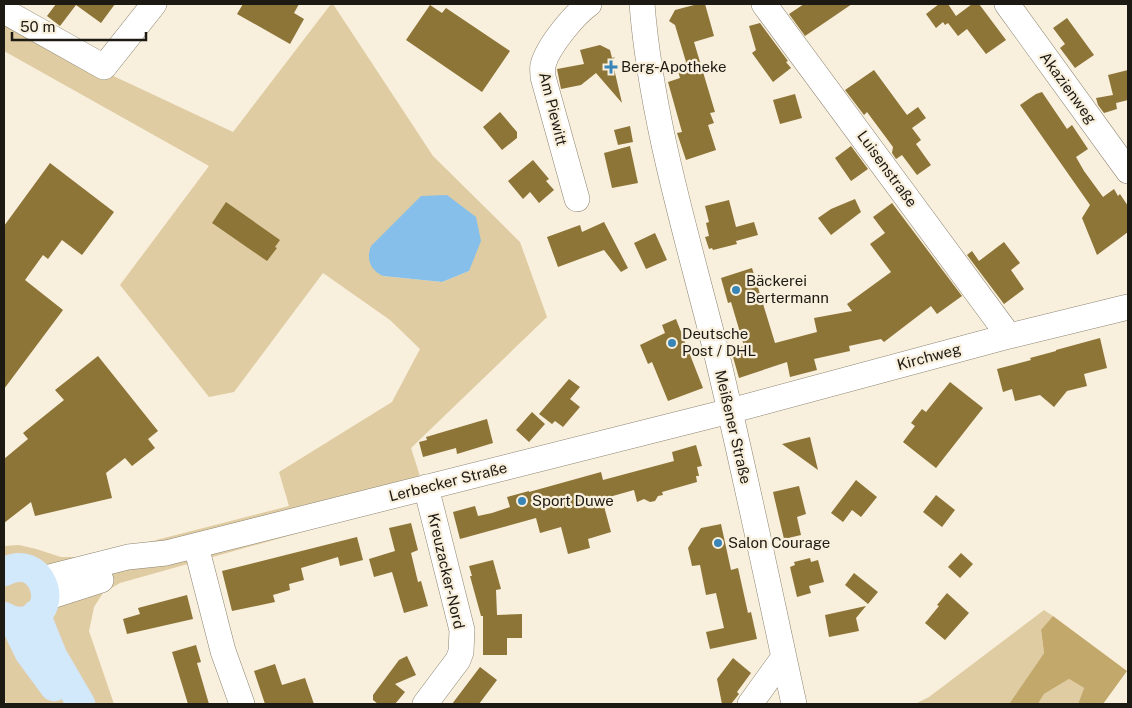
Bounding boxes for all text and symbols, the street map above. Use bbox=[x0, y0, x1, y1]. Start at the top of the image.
scale bar bbox=[12, 10, 146, 42]
text: 50 m bbox=[20, 18, 55, 35]
street label: Akazienweg bbox=[1037, 49, 1100, 127]
place label: Berg-Apotheke bbox=[621, 58, 727, 75]
marker: Berg-Apotheke bbox=[605, 61, 617, 73]
street label: Am Piewitt bbox=[536, 70, 571, 148]
street label: Luisenstraße bbox=[854, 127, 921, 210]
place label: Bäckerei Bertermann bbox=[746, 272, 829, 306]
marker: Bäckerei Bertermann bbox=[730, 284, 742, 296]
place label: Deutsche Post / DHL bbox=[682, 325, 756, 359]
marker: Deutsche Post / DHL bbox=[666, 337, 678, 349]
street label: Kirchweg bbox=[895, 340, 963, 373]
street label: Meißener Straße bbox=[712, 368, 755, 485]
street label: Lerbecker Straße bbox=[387, 459, 509, 504]
place label: Sport Duwe bbox=[532, 492, 614, 509]
marker: Sport Duwe bbox=[516, 495, 528, 507]
street label: Kreuzacker-Nord bbox=[425, 511, 468, 631]
place label: Salon Courage bbox=[728, 534, 830, 551]
marker: Salon Courage bbox=[712, 537, 724, 549]

